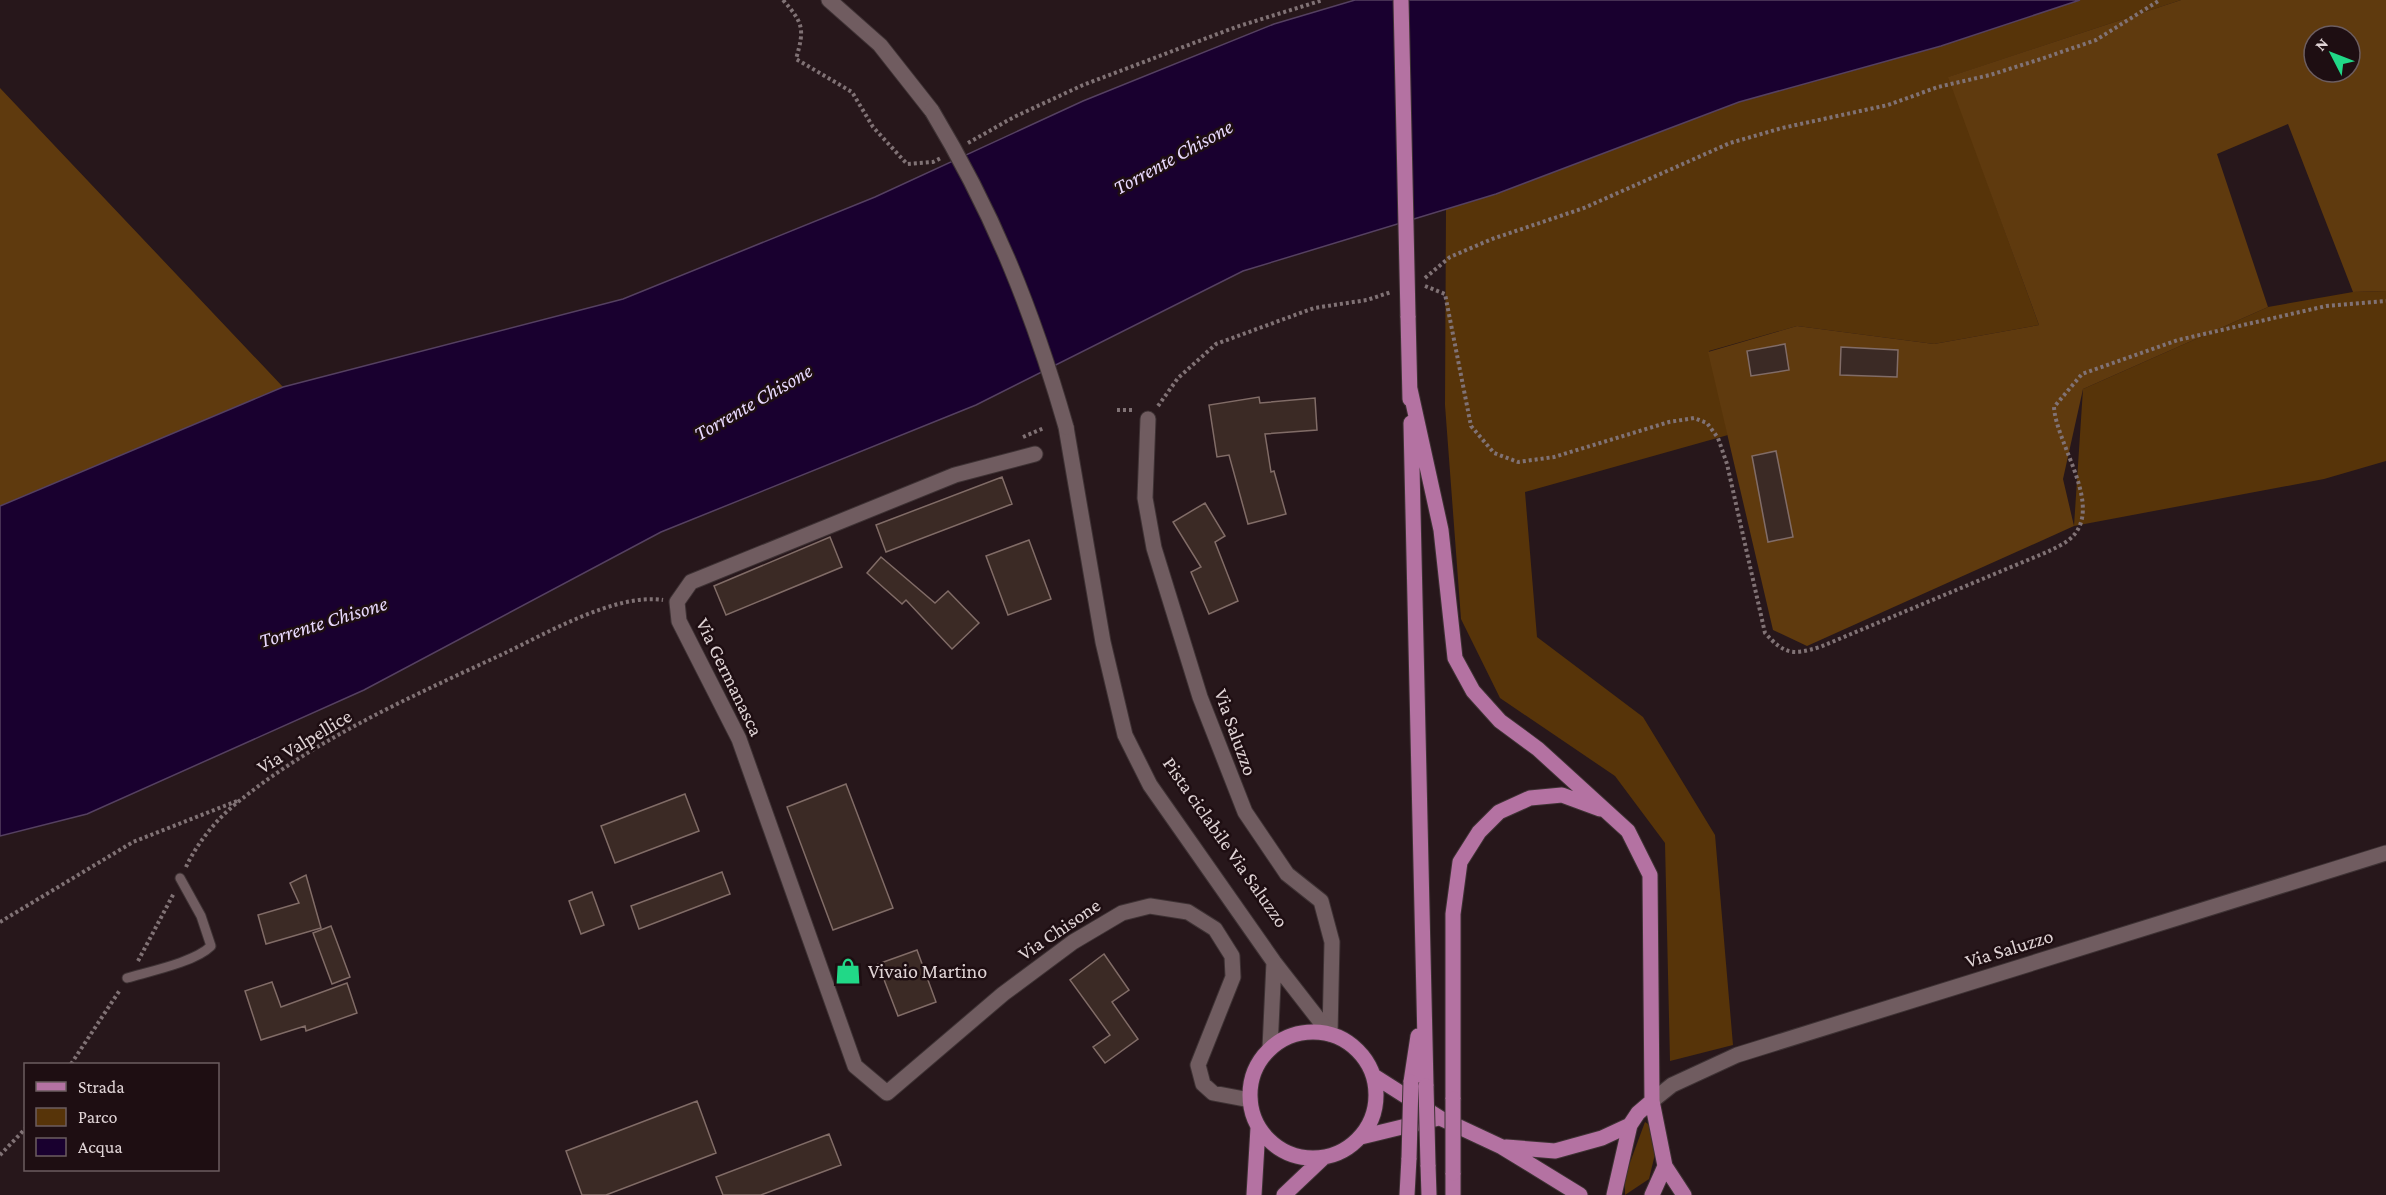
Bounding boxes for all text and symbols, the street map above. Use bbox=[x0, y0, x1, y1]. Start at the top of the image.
north arrow bbox=[2302, 24, 2362, 84]
text: N bbox=[2311, 34, 2331, 54]
water label: Torrente Chisone bbox=[1109, 114, 1237, 200]
water label: Torrente Chisone bbox=[690, 358, 817, 446]
water label: Torrente Chisone bbox=[256, 591, 390, 653]
street label: Via Germanasca bbox=[692, 614, 768, 740]
street label: Via Saluzzo bbox=[1210, 686, 1262, 778]
street label: Via Valpellice bbox=[253, 704, 356, 779]
street label: Pista ciclabile Via Saluzzo bbox=[1159, 753, 1293, 931]
street label: Via Chisone bbox=[1014, 893, 1104, 965]
street label: Via Saluzzo bbox=[1962, 924, 2056, 972]
shop icon: Vivaio Martino bbox=[833, 956, 863, 986]
place label: Vivaio Martino bbox=[868, 960, 987, 982]
legend bbox=[24, 1063, 219, 1171]
text: Strada bbox=[78, 1077, 125, 1097]
text: Parco bbox=[78, 1107, 117, 1127]
text: Acqua bbox=[78, 1137, 123, 1157]

